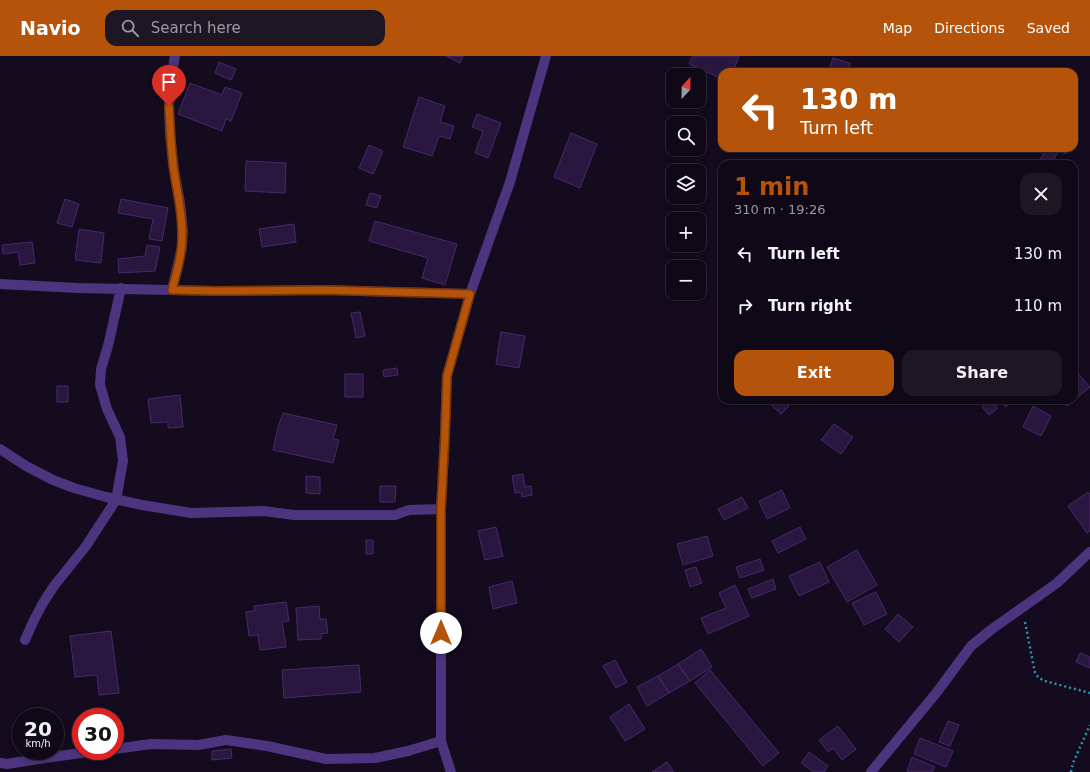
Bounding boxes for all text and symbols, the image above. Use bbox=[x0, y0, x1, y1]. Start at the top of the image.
search box bbox=[105, 10, 385, 46]
text: Navio bbox=[20, 17, 81, 39]
icon: search bbox=[119, 17, 141, 39]
text: Search here bbox=[151, 19, 241, 37]
text: Map bbox=[883, 20, 912, 36]
text: Directions bbox=[934, 20, 1005, 36]
text: Saved bbox=[1027, 20, 1070, 36]
pin bbox=[152, 65, 186, 106]
north arrow bbox=[666, 68, 706, 108]
map controls bbox=[666, 68, 706, 300]
icon: arrive bbox=[158, 71, 180, 93]
text: 130 m bbox=[800, 83, 897, 116]
icon: left bbox=[734, 84, 786, 136]
button: search bbox=[666, 116, 706, 156]
text: Turn left bbox=[800, 117, 873, 138]
button: layers bbox=[666, 164, 706, 204]
text: 1 min bbox=[734, 173, 809, 201]
button: close bbox=[1020, 173, 1062, 215]
text: 310 m · 19:26 bbox=[734, 202, 825, 217]
button: + bbox=[666, 212, 706, 252]
icon: left bbox=[734, 243, 756, 265]
text: Turn left bbox=[768, 245, 840, 263]
text: 130 m bbox=[1014, 245, 1062, 263]
button: − bbox=[666, 260, 706, 300]
icon: right bbox=[734, 295, 756, 317]
text: Turn right bbox=[768, 297, 852, 315]
text: 110 m bbox=[1014, 297, 1062, 315]
button: Exit bbox=[734, 350, 894, 396]
button: Share bbox=[902, 350, 1062, 396]
position arrow bbox=[420, 612, 462, 654]
speed limit sign: 30 bbox=[72, 708, 124, 760]
text: 20 bbox=[24, 717, 52, 741]
text: km/h bbox=[25, 738, 51, 749]

